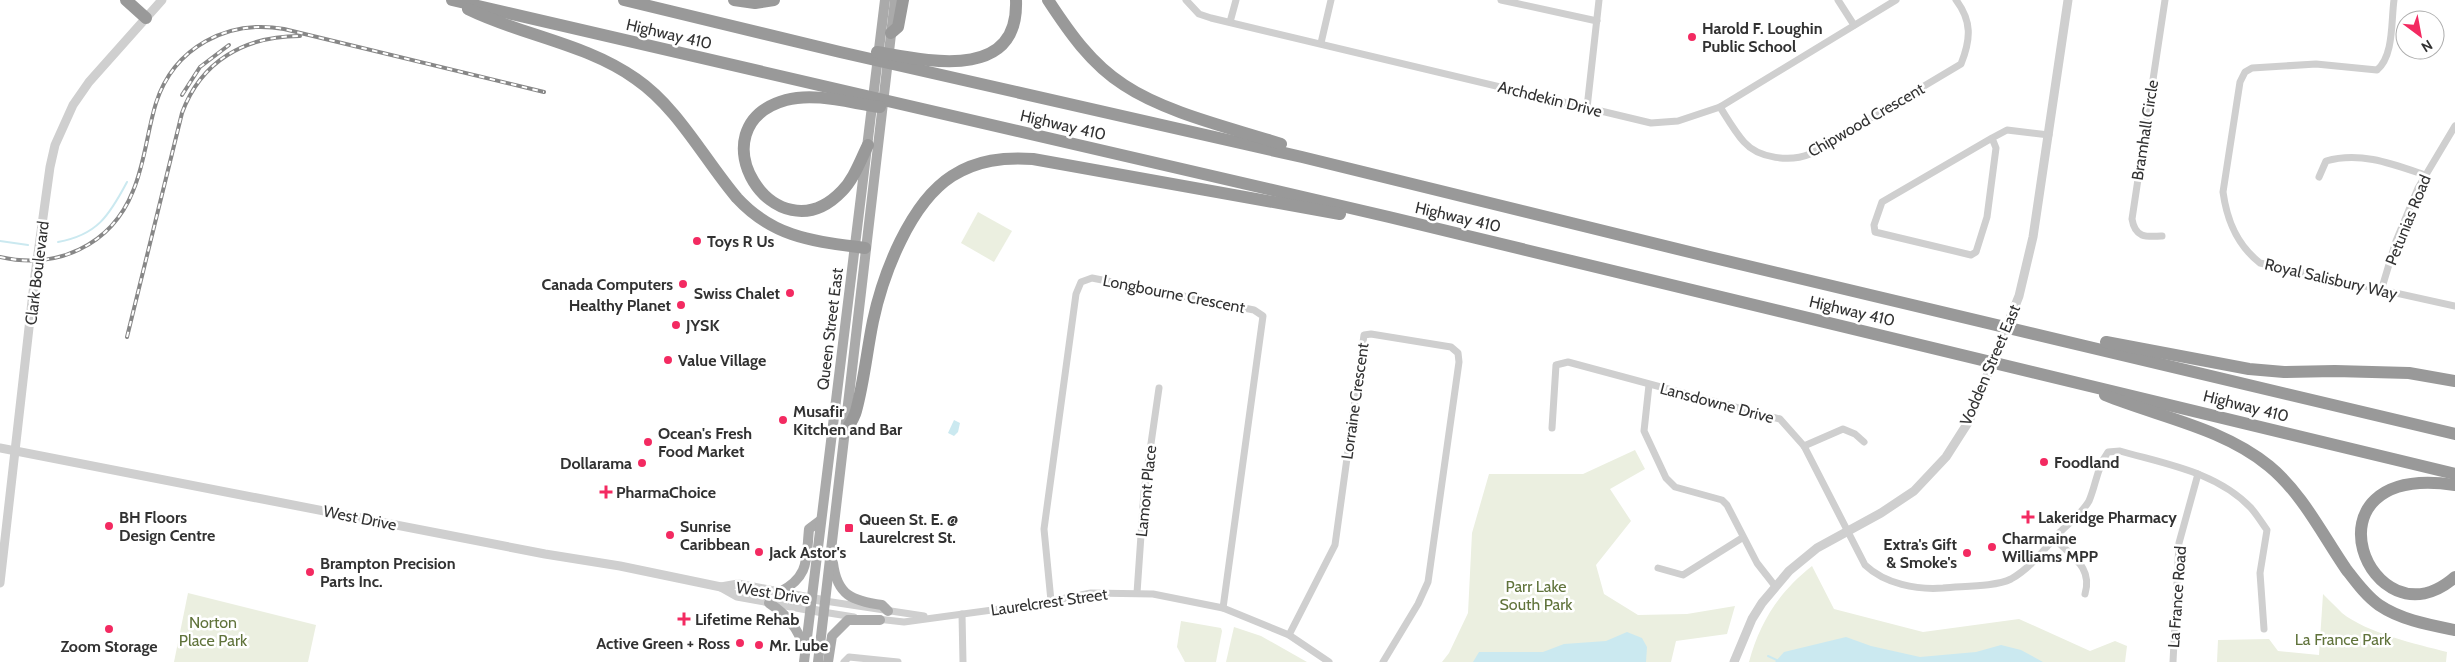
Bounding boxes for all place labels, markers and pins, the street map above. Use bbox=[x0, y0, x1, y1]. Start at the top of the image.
place label: Harold F. Loughin Public School bbox=[1702, 19, 1823, 56]
marker: Harold F. Loughin Public School bbox=[1686, 31, 1698, 43]
place label: Toys R Us bbox=[707, 232, 774, 251]
marker: Toys R Us bbox=[691, 235, 703, 247]
place label: Canada Computers bbox=[541, 275, 673, 294]
marker: Canada Computers bbox=[677, 278, 689, 290]
place label: Swiss Chalet bbox=[694, 284, 780, 303]
marker: Swiss Chalet bbox=[784, 287, 796, 299]
place label: Healthy Planet bbox=[569, 296, 671, 315]
marker: Healthy Planet bbox=[675, 299, 687, 311]
place label: JYSK bbox=[685, 316, 719, 335]
marker: JYSK bbox=[670, 319, 682, 331]
place label: Value Village bbox=[678, 351, 766, 370]
marker: Value Village bbox=[662, 354, 674, 366]
place label: Musafir Kitchen and Bar bbox=[793, 402, 903, 439]
marker: Musafir Kitchen and Bar bbox=[777, 414, 789, 426]
place label: Ocean's Fresh Food Market bbox=[658, 424, 752, 461]
marker: Ocean's Fresh Food Market bbox=[642, 436, 654, 448]
place label: Foodland bbox=[2054, 453, 2119, 472]
place label: Dollarama bbox=[560, 454, 632, 473]
marker: Foodland bbox=[2038, 456, 2050, 468]
marker: Dollarama bbox=[636, 457, 648, 469]
place label: PharmaChoice bbox=[616, 483, 716, 502]
marker: PharmaChoice bbox=[600, 486, 612, 498]
place label: BH Floors Design Centre bbox=[119, 508, 215, 545]
place label: Lakeridge Pharmacy bbox=[2038, 508, 2177, 527]
place label: Queen St. E. @ Laurelcrest St. bbox=[859, 510, 958, 547]
marker: Lakeridge Pharmacy bbox=[2022, 511, 2034, 523]
place label: Sunrise Caribbean bbox=[680, 517, 750, 554]
marker: BH Floors Design Centre bbox=[103, 520, 115, 532]
marker: Queen St. E. @ Laurelcrest St. bbox=[843, 522, 855, 534]
marker: Sunrise Caribbean bbox=[664, 529, 676, 541]
place label: Charmaine Williams MPP bbox=[2002, 529, 2098, 566]
place label: Extra's Gift & Smoke's bbox=[1883, 535, 1957, 572]
marker: Charmaine Williams MPP bbox=[1986, 541, 1998, 553]
place label: Jack Astor's bbox=[768, 543, 846, 562]
marker: Jack Astor's bbox=[753, 546, 765, 558]
marker: Extra's Gift & Smoke's bbox=[1961, 547, 1973, 559]
place label: Brampton Precision Parts Inc. bbox=[320, 554, 456, 591]
marker: Brampton Precision Parts Inc. bbox=[304, 566, 316, 578]
place label: Lifetime Rehab bbox=[695, 610, 799, 629]
marker: Lifetime Rehab bbox=[677, 612, 691, 626]
marker: Zoom Storage bbox=[103, 623, 115, 635]
place label: Active Green + Ross bbox=[596, 634, 730, 653]
place label: Mr. Lube bbox=[769, 636, 828, 655]
place label: Zoom Storage bbox=[60, 637, 158, 656]
marker: Active Green + Ross bbox=[734, 637, 746, 649]
marker: Mr. Lube bbox=[753, 639, 765, 651]

